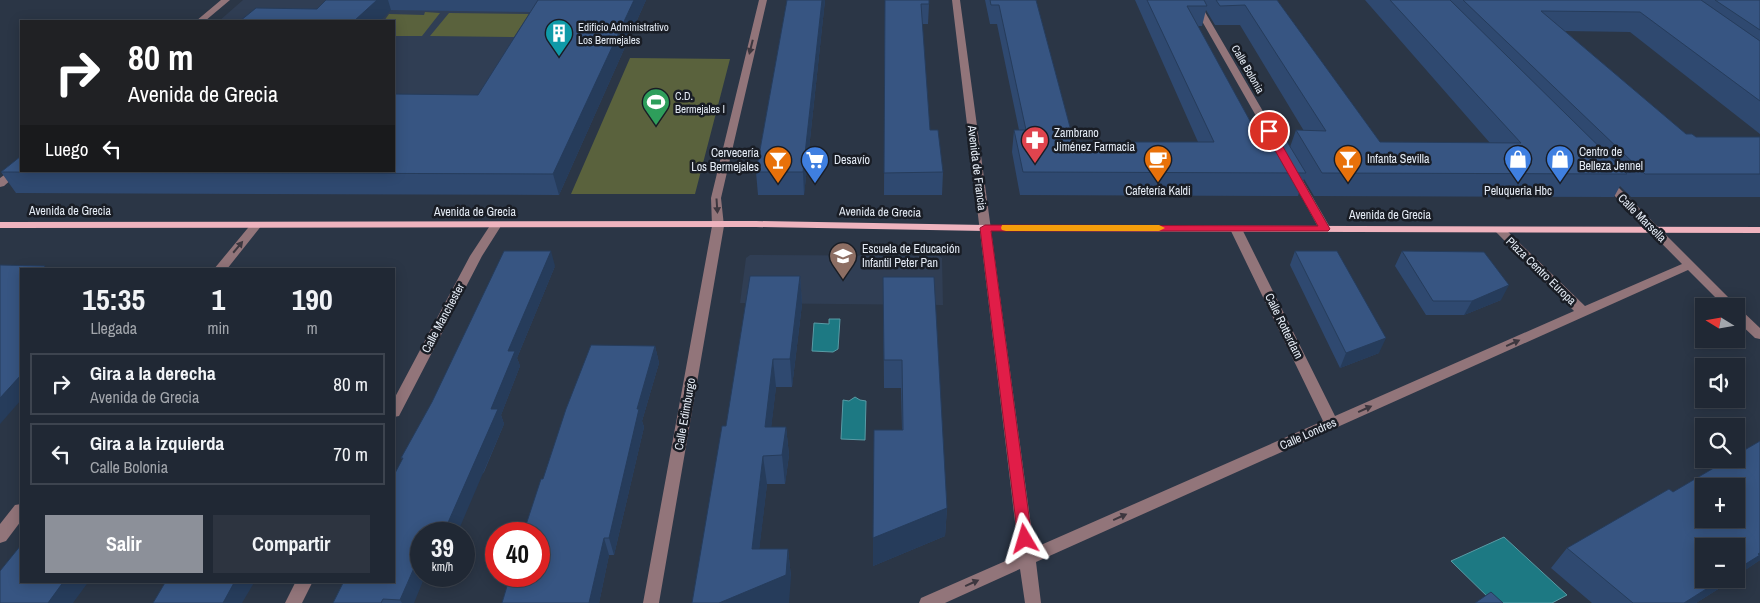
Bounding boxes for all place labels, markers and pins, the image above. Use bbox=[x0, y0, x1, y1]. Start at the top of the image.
building icon: Edificio Administrativo Los Bermejales bbox=[544, 18, 574, 57]
place label: Edificio Administrativo Los Bermejales bbox=[578, 20, 669, 47]
sports icon: C.D. Bermejales I bbox=[641, 87, 671, 126]
place label: C.D. Bermejales I bbox=[675, 89, 725, 116]
pin bbox=[1248, 110, 1290, 152]
pharmacy icon: Zambrano Jiménez Farmacia bbox=[1020, 125, 1050, 164]
place label: Zambrano Jiménez Farmacia bbox=[1054, 125, 1136, 155]
cafe icon: Cafetería Kaldi bbox=[1143, 144, 1173, 183]
bar icon: Infanta Sevilla bbox=[1333, 144, 1363, 183]
shop icon: Peluqueria Hbc bbox=[1503, 144, 1533, 183]
shop icon: Centro de Belleza Jennel bbox=[1545, 144, 1575, 183]
place label: Centro de Belleza Jennel bbox=[1579, 144, 1643, 174]
place label: Cervecería Los Bermejales bbox=[691, 145, 760, 175]
bar icon: Cervecería Los Bermejales bbox=[763, 145, 793, 184]
supermarket icon: Desavío bbox=[800, 145, 830, 184]
place label: Infanta Sevilla bbox=[1367, 151, 1430, 167]
place label: Desavío bbox=[834, 152, 870, 168]
place label: Cafetería Kaldi bbox=[1125, 183, 1191, 199]
place label: Peluqueria Hbc bbox=[1484, 183, 1552, 199]
school or university icon: Escuela de Educación Infantil Peter Pan bbox=[828, 241, 858, 280]
place label: Escuela de Educación Infantil Peter Pan bbox=[862, 241, 960, 271]

